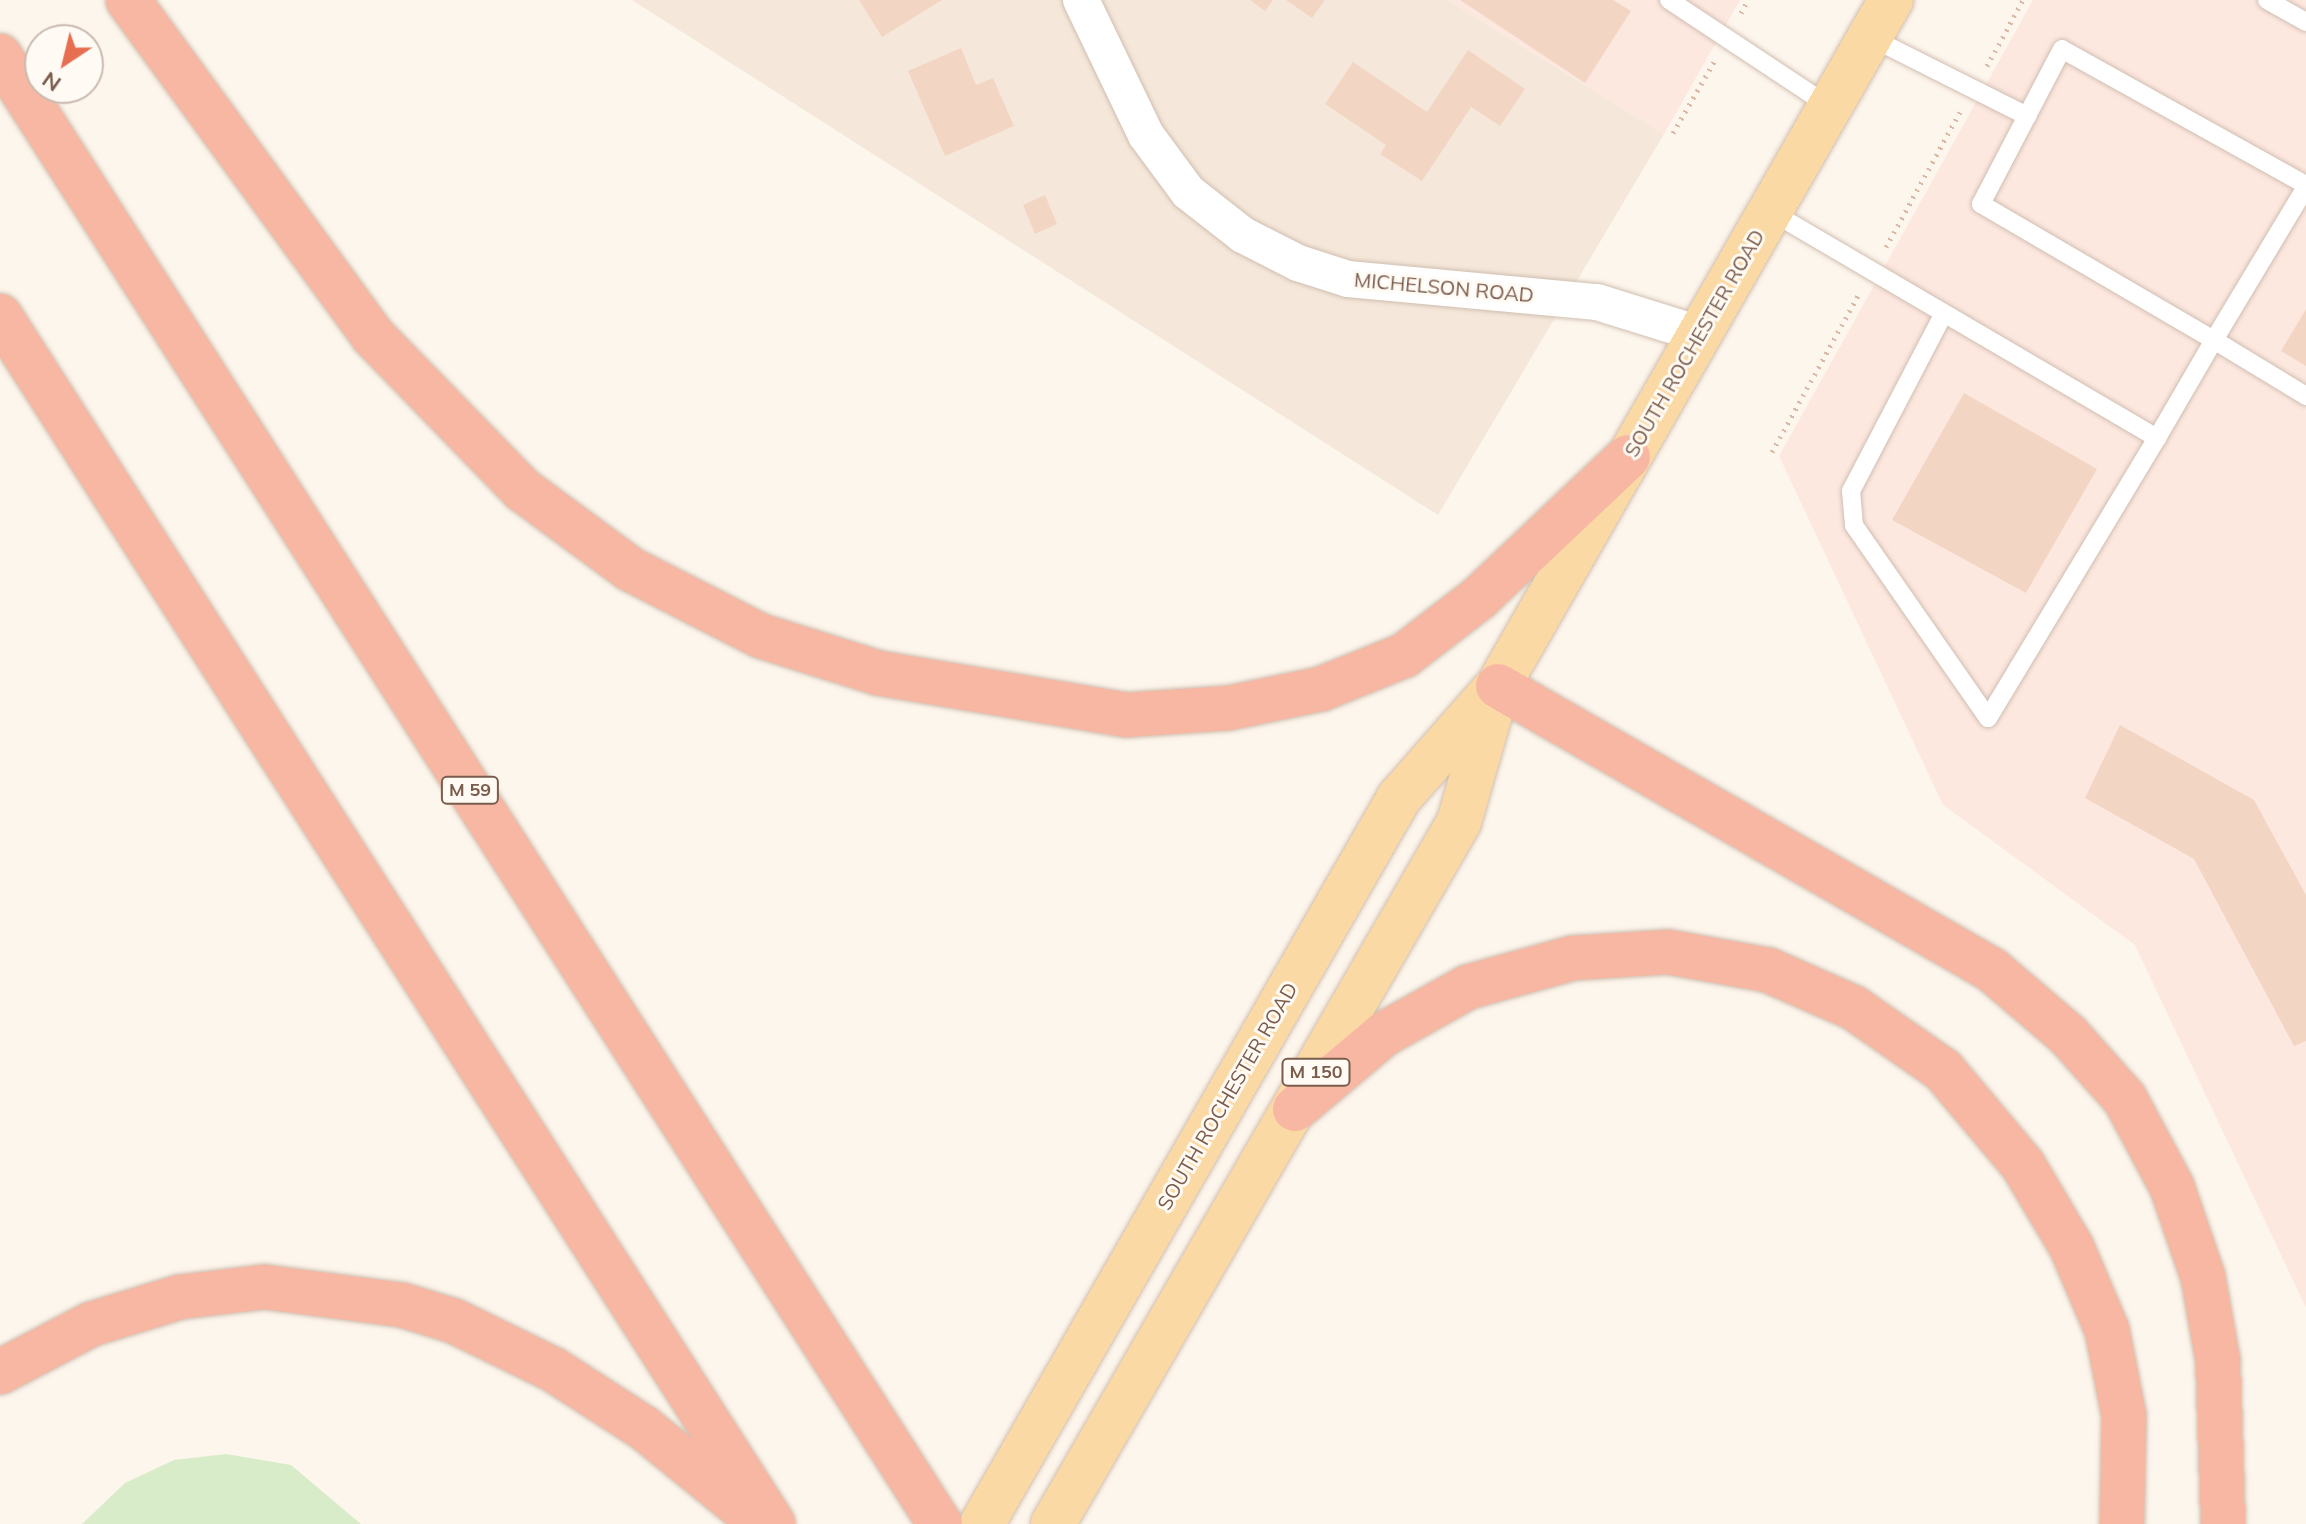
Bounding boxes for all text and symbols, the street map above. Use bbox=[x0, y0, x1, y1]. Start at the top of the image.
north arrow bbox=[24, 24, 104, 104]
text: N bbox=[37, 66, 66, 98]
street label: SOUTH ROCHESTER ROAD bbox=[1619, 225, 1769, 461]
street label: MICHELSON ROAD bbox=[1353, 267, 1535, 307]
road number: M 59 bbox=[440, 776, 500, 804]
street label: SOUTH ROCHESTER ROAD bbox=[1152, 978, 1302, 1214]
road number: M 150 bbox=[1280, 1058, 1352, 1086]

